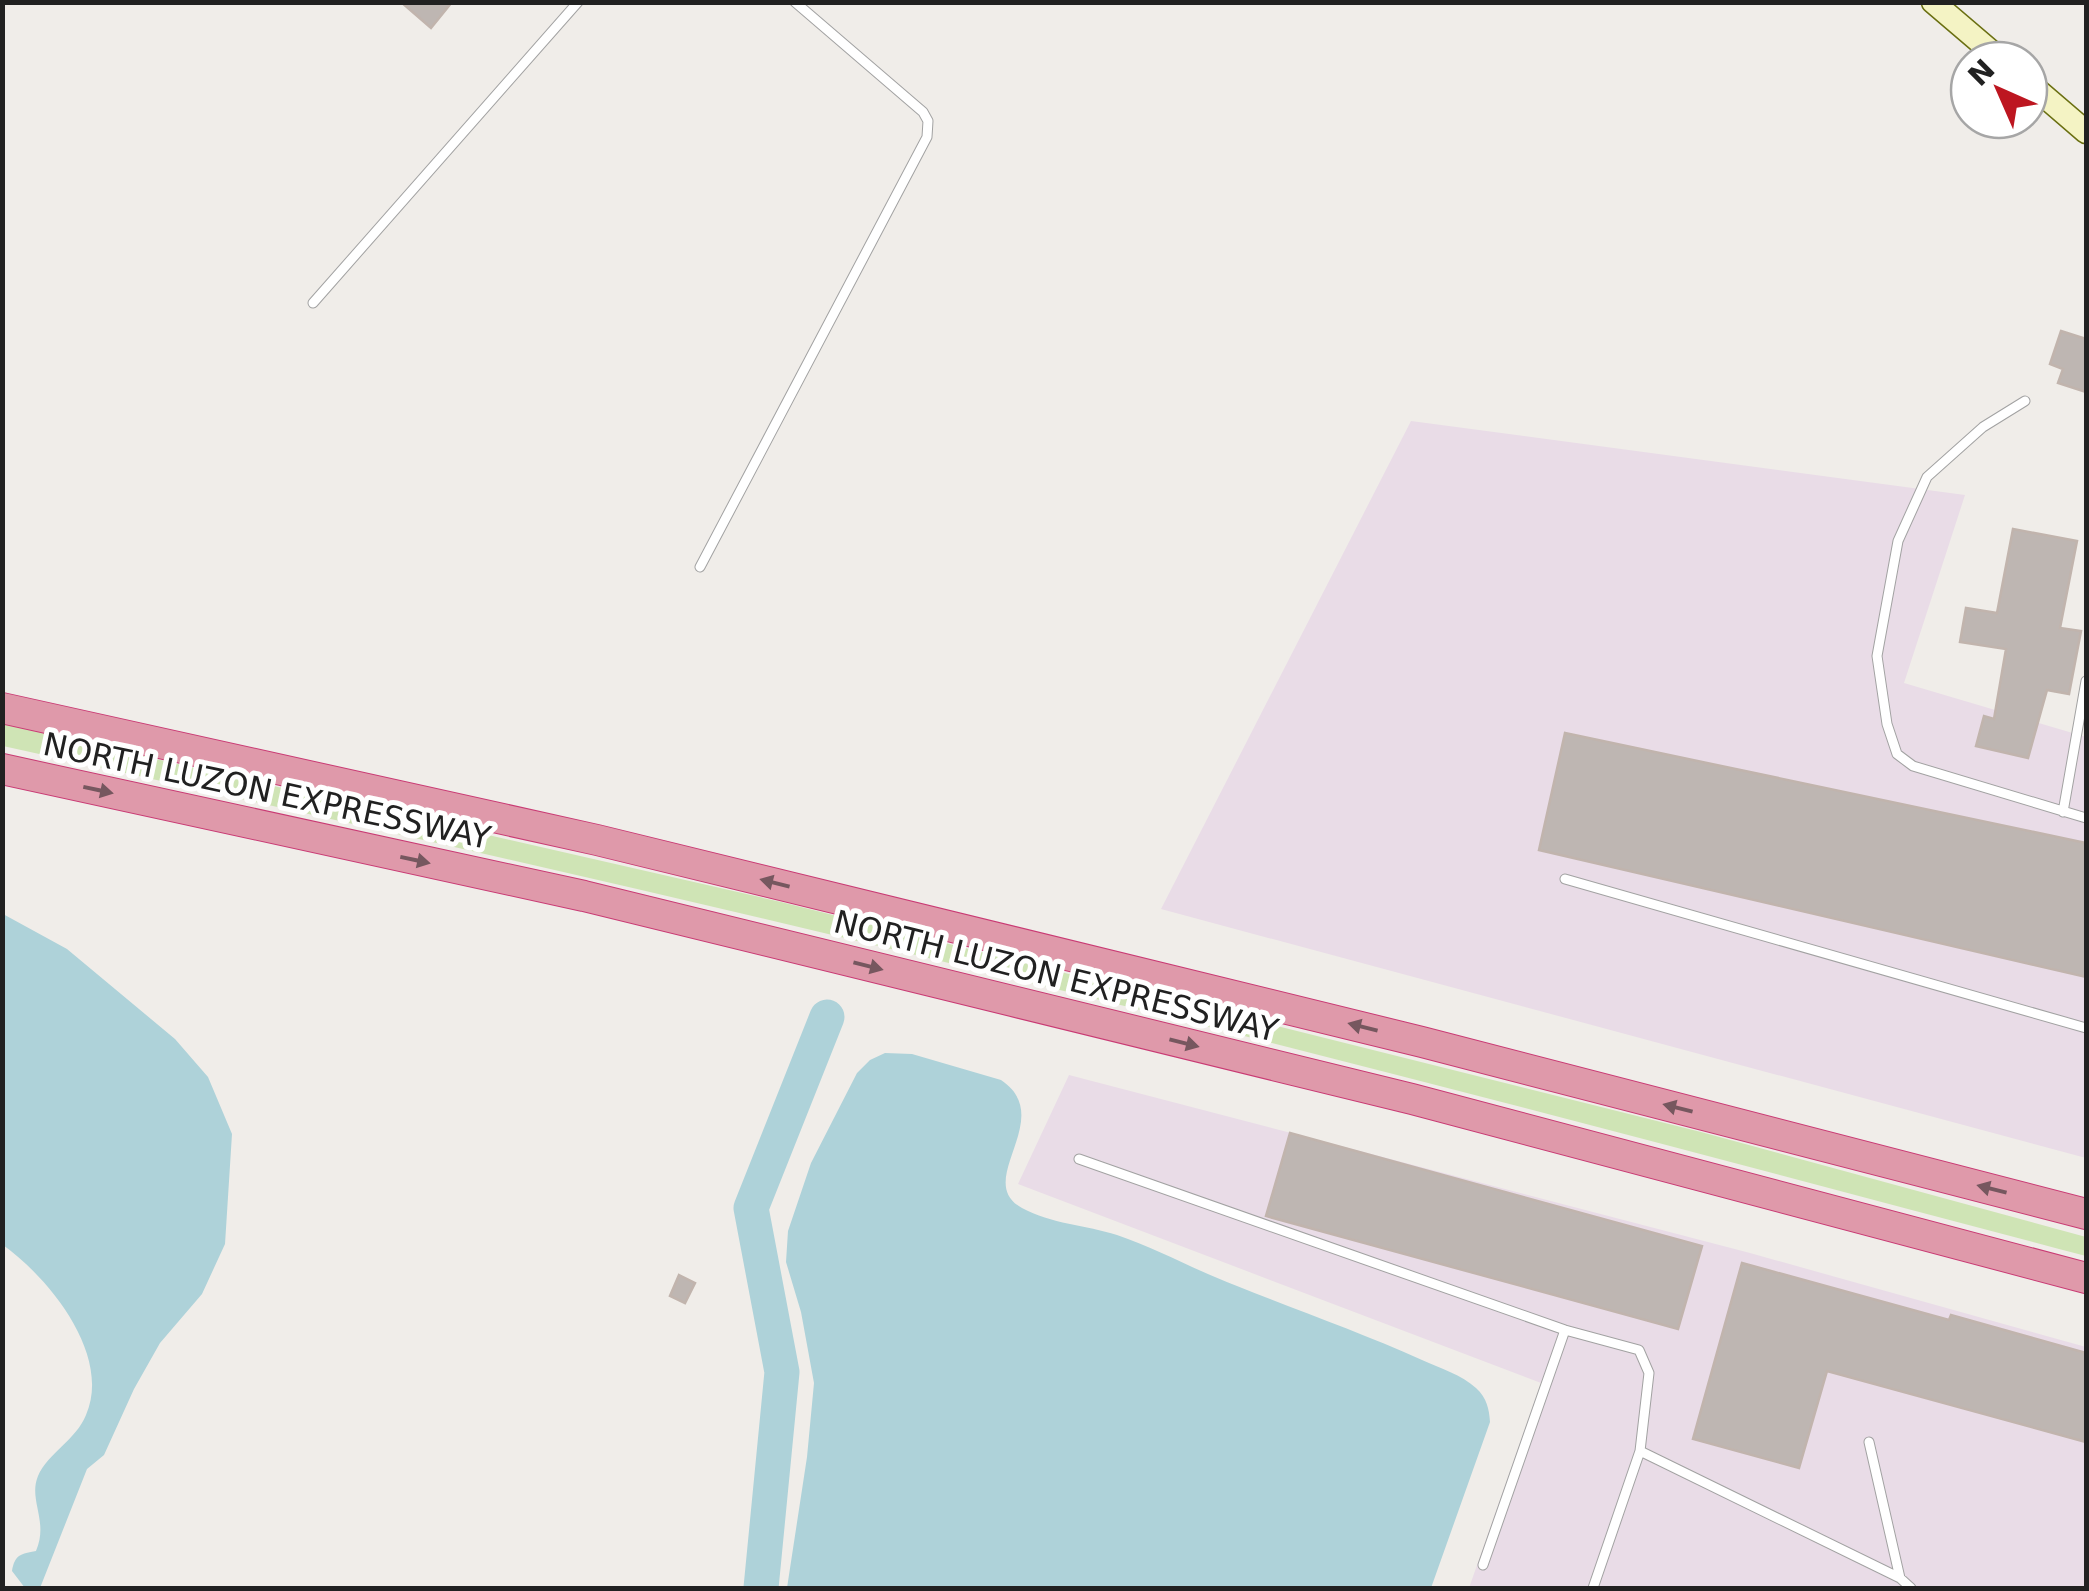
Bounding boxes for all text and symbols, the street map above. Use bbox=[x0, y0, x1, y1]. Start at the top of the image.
north arrow bbox=[1949, 40, 2049, 140]
text: N bbox=[1962, 53, 2002, 93]
street label: NORTH LUZON EXPRESSWAY bbox=[40, 725, 495, 857]
one-way arrow bbox=[83, 783, 114, 798]
one-way arrow bbox=[400, 852, 431, 868]
one-way arrow bbox=[759, 875, 790, 891]
street label: NORTH LUZON EXPRESSWAY bbox=[830, 902, 1282, 1050]
one-way arrow bbox=[853, 959, 884, 974]
one-way arrow bbox=[1347, 1019, 1378, 1034]
one-way arrow bbox=[1169, 1036, 1200, 1051]
one-way arrow bbox=[1662, 1099, 1693, 1115]
one-way arrow bbox=[1976, 1180, 2007, 1196]

